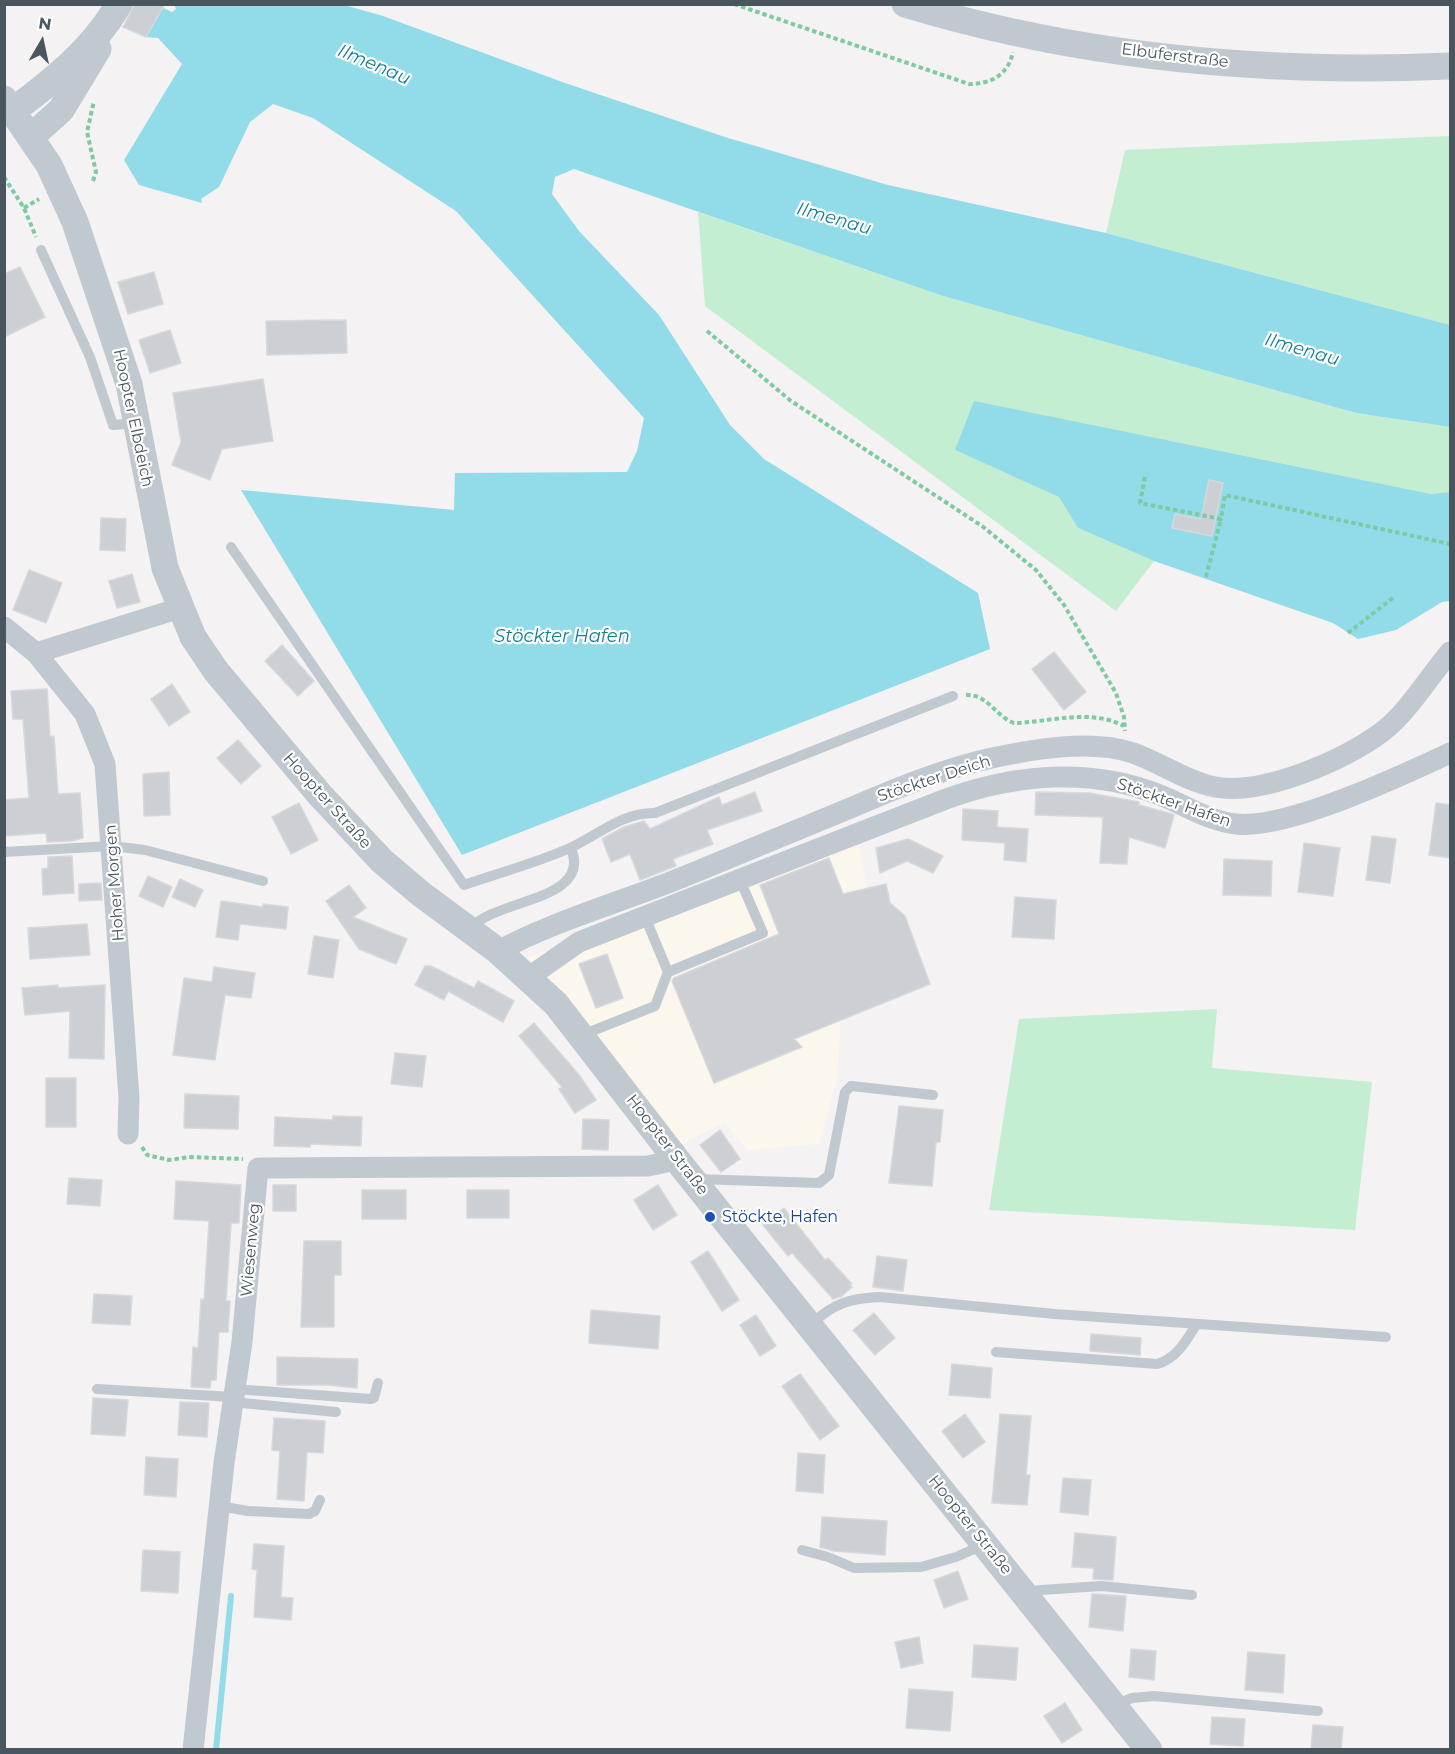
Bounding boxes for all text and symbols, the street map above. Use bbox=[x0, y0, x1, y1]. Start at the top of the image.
north arrow bbox=[12, 12, 72, 72]
text: N bbox=[37, 13, 53, 34]
water label: Ilmenau bbox=[334, 40, 414, 90]
street label: Elbuferstraße bbox=[1120, 40, 1230, 72]
water label: Ilmenau bbox=[794, 198, 874, 240]
water label: Ilmenau bbox=[1262, 329, 1342, 371]
street label: Hoopter Elbdeich bbox=[109, 347, 157, 489]
water label: Stöckter Hafen bbox=[494, 626, 630, 648]
street label: Hoopter Straße bbox=[279, 749, 375, 853]
street label: Stöckter Deich bbox=[875, 752, 993, 806]
street label: Stöckter Hafen bbox=[1115, 775, 1233, 831]
street label: Hoher Morgen bbox=[101, 824, 129, 942]
street label: Hoopter Straße bbox=[622, 1091, 712, 1199]
street label: Wiesenweg bbox=[237, 1202, 265, 1298]
place label: Stöckte, Hafen bbox=[722, 1207, 838, 1227]
marker: Stöckte, Hafen bbox=[703, 1210, 717, 1224]
street label: Hoopter Straße bbox=[924, 1471, 1016, 1579]

